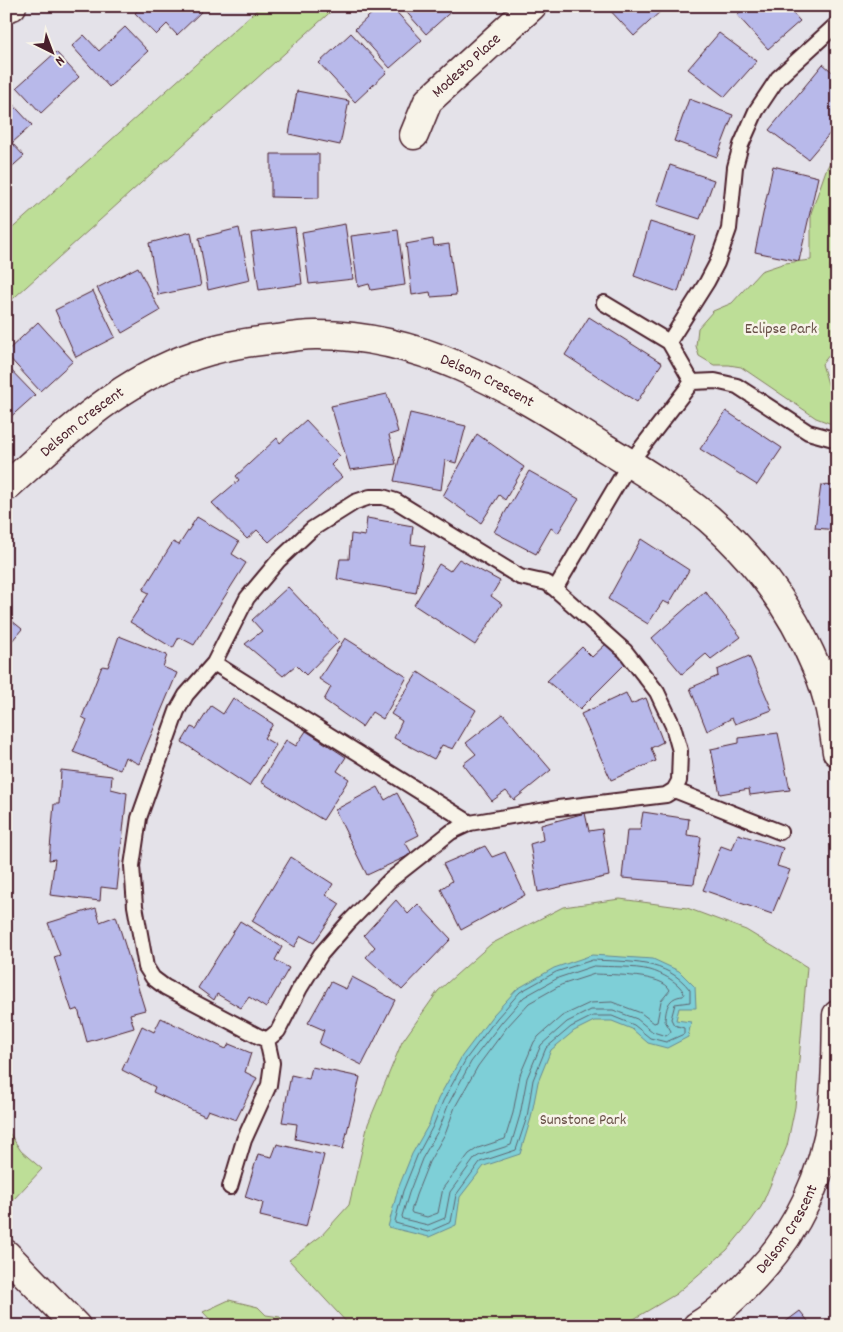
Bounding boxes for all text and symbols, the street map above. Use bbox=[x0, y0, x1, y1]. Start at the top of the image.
north arrow bbox=[28, 28, 78, 78]
street label: Modesto Place bbox=[427, 28, 506, 103]
text: N bbox=[50, 50, 69, 70]
park label: Eclipse Park bbox=[745, 318, 817, 341]
street label: Delsom Crescent bbox=[437, 348, 538, 414]
street label: Delsom Crescent bbox=[35, 381, 129, 463]
park label: Sunstone Park bbox=[540, 1109, 626, 1132]
street label: Delsom Crescent bbox=[751, 1181, 824, 1279]

